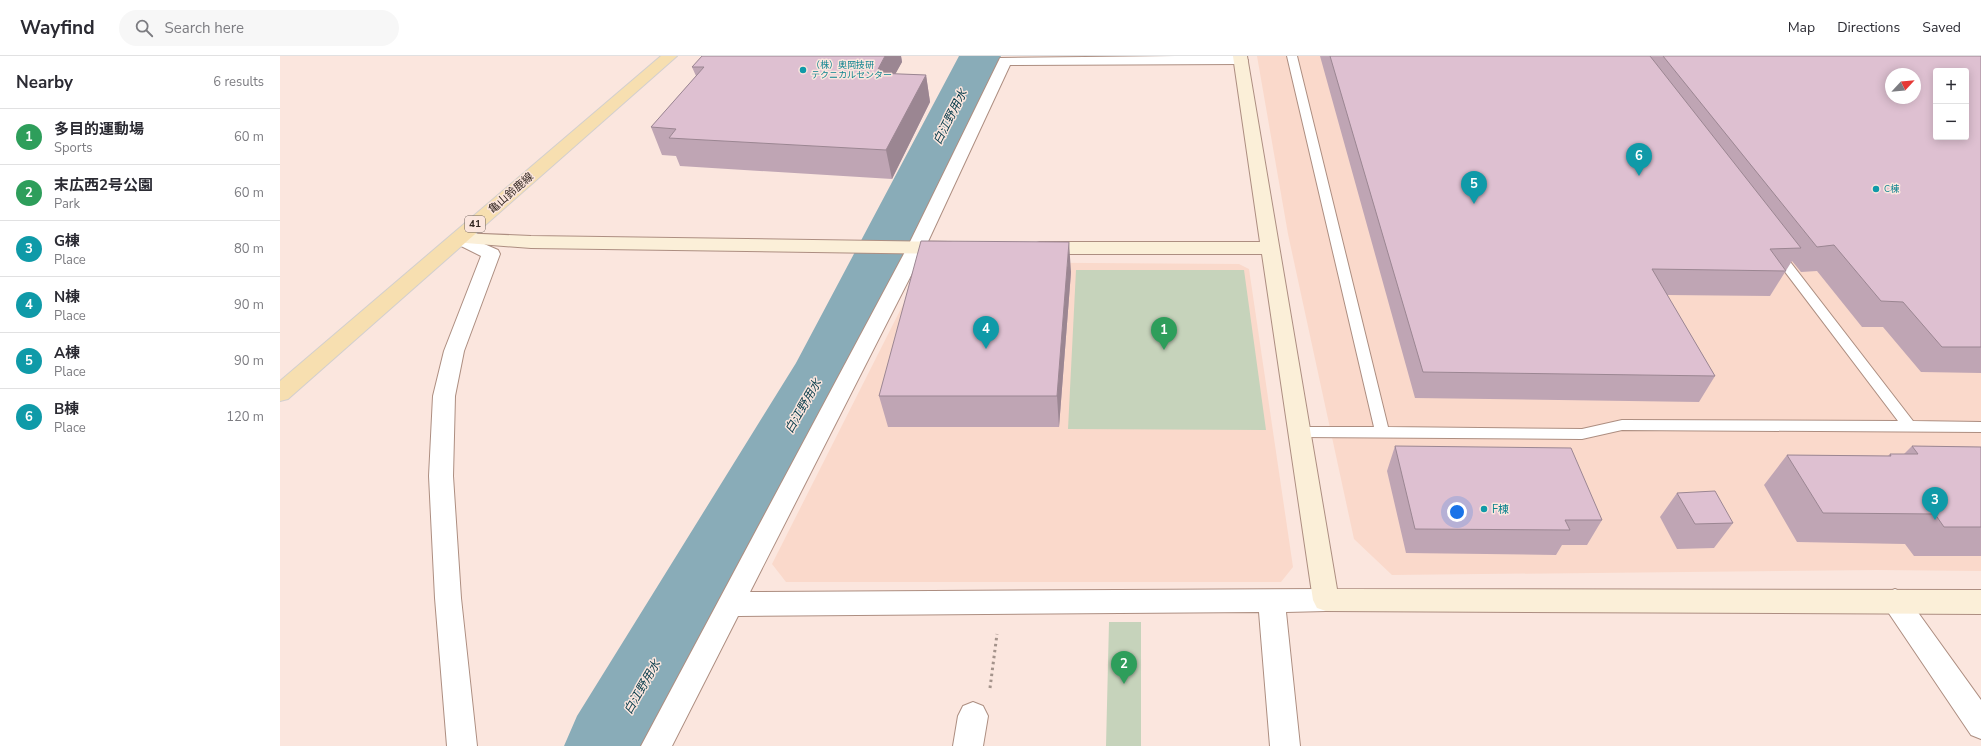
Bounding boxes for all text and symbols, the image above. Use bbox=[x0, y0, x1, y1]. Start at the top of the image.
search box bbox=[119, 10, 399, 46]
text: Wayfind bbox=[20, 15, 95, 41]
icon: search bbox=[133, 17, 155, 39]
text: Search here bbox=[165, 18, 244, 38]
text: Map bbox=[1788, 18, 1815, 37]
text: Directions bbox=[1837, 18, 1900, 37]
text: Saved bbox=[1922, 18, 1961, 37]
place label: （株）奥岡技研 テクニカルセンター bbox=[811, 59, 892, 81]
marker: （株）奥岡技研 テクニカルセンター bbox=[798, 65, 808, 75]
north arrow bbox=[1885, 68, 1921, 104]
map controls bbox=[1933, 68, 1969, 140]
button: + bbox=[1933, 68, 1969, 104]
text: Nearby bbox=[16, 71, 73, 94]
text: 6 results bbox=[213, 73, 264, 91]
water label: 白江野用水 bbox=[929, 85, 972, 147]
button: − bbox=[1933, 104, 1969, 140]
text: 多目的運動場 bbox=[54, 119, 144, 139]
text: 1 bbox=[25, 128, 33, 146]
text: 60 m bbox=[234, 128, 264, 146]
text: Sports bbox=[54, 139, 93, 157]
pin: 6 bbox=[1626, 143, 1652, 176]
street label: 亀山鈴鹿線 bbox=[485, 169, 537, 217]
pin: 5 bbox=[1461, 171, 1487, 204]
text: 末広西2号公園 bbox=[54, 175, 153, 195]
place label: C棟 bbox=[1884, 183, 1900, 195]
text: 2 bbox=[25, 184, 33, 202]
text: 60 m bbox=[234, 184, 264, 202]
marker: C棟 bbox=[1871, 184, 1881, 194]
text: Park bbox=[54, 195, 80, 213]
road number: 41 bbox=[465, 216, 485, 232]
text: G棟 bbox=[54, 231, 80, 251]
text: 3 bbox=[25, 240, 33, 258]
text: 80 m bbox=[234, 240, 264, 258]
text: Place bbox=[54, 251, 86, 269]
text: N棟 bbox=[54, 287, 80, 307]
text: 4 bbox=[25, 296, 33, 314]
text: 90 m bbox=[234, 296, 264, 314]
text: Place bbox=[54, 307, 86, 325]
pin: 4 bbox=[973, 316, 999, 349]
pin: 1 bbox=[1151, 317, 1177, 350]
text: A棟 bbox=[54, 343, 80, 363]
text: 5 bbox=[25, 352, 33, 370]
text: 90 m bbox=[234, 352, 264, 370]
text: Place bbox=[54, 363, 86, 381]
water label: 白江野用水 bbox=[781, 374, 826, 436]
text: B棟 bbox=[54, 399, 79, 419]
text: 6 bbox=[25, 408, 33, 426]
text: 120 m bbox=[226, 408, 264, 426]
text: Place bbox=[54, 419, 86, 437]
pin: 3 bbox=[1922, 487, 1948, 520]
your location bbox=[1447, 502, 1467, 522]
place label: F棟 bbox=[1492, 502, 1509, 517]
marker: F棟 bbox=[1479, 504, 1489, 514]
pin: 2 bbox=[1111, 651, 1137, 684]
water label: 白江野用水 bbox=[620, 655, 665, 717]

